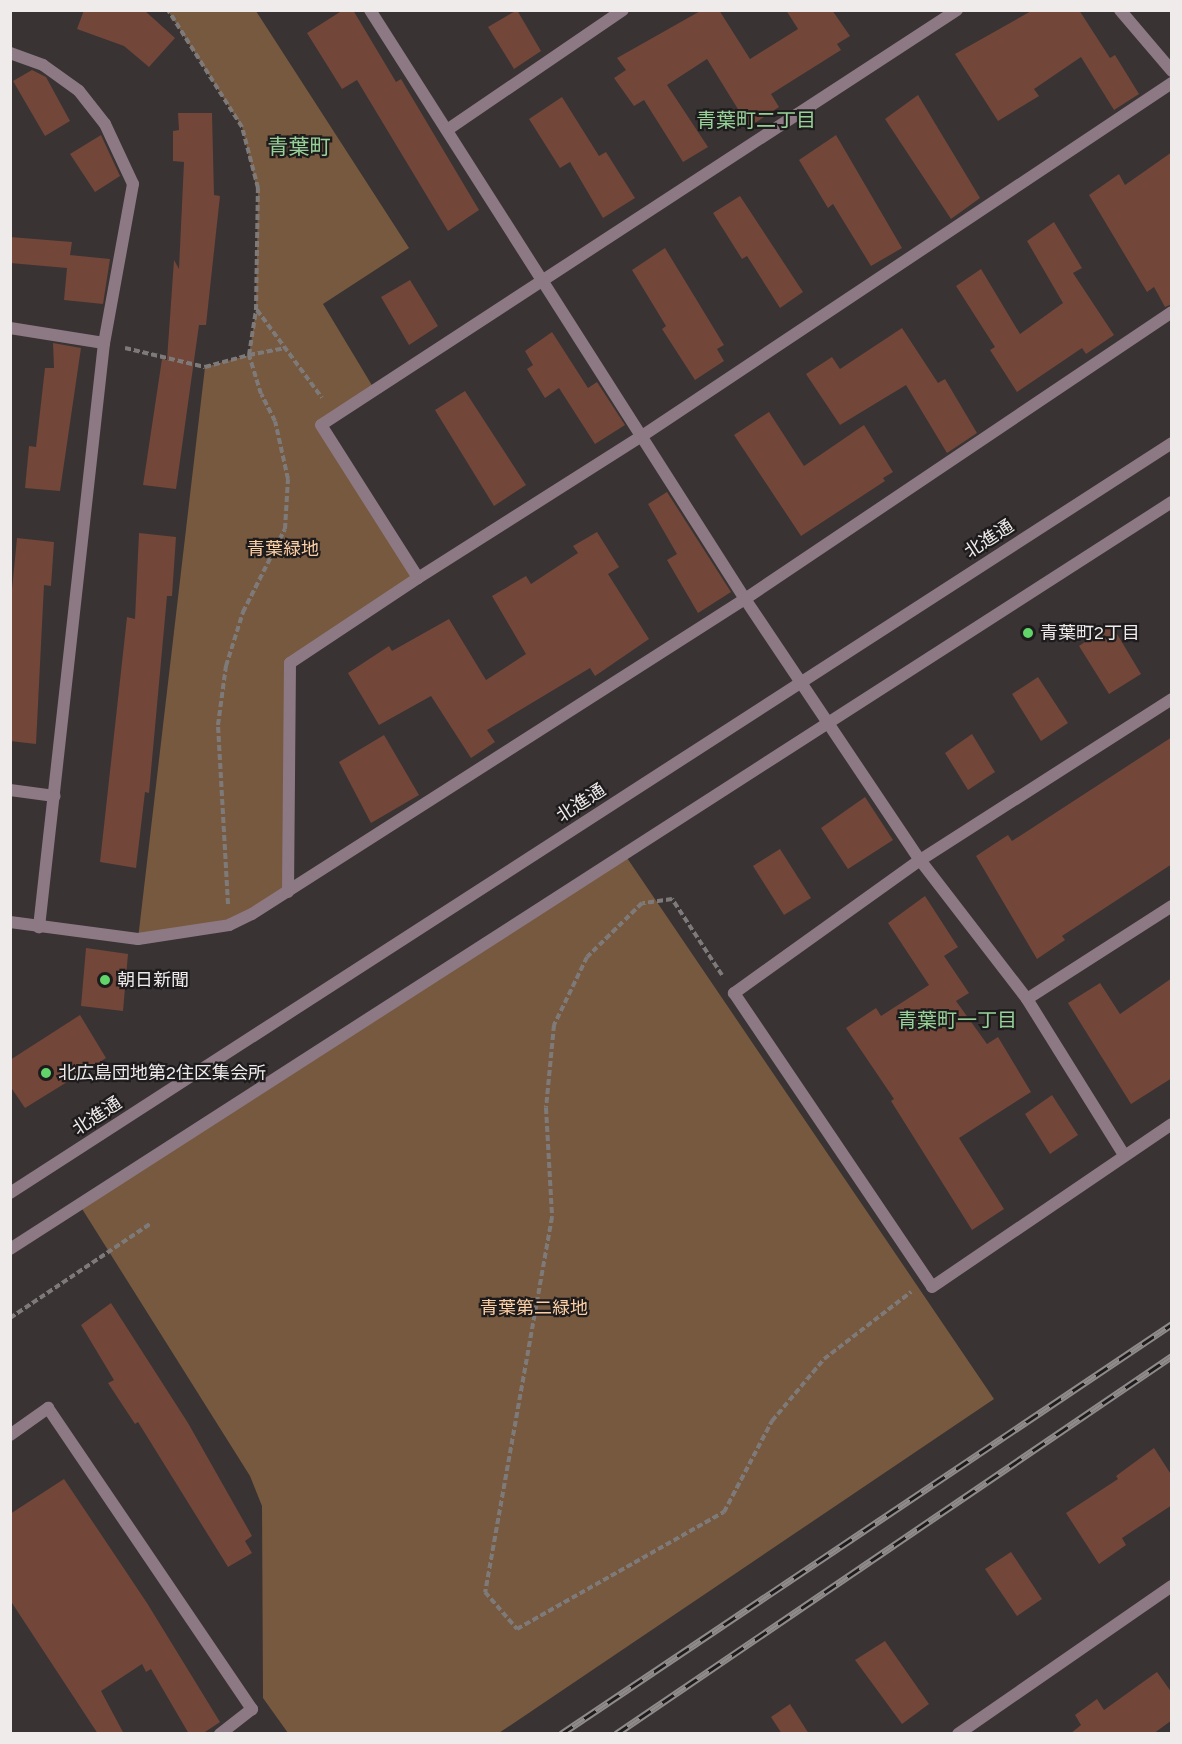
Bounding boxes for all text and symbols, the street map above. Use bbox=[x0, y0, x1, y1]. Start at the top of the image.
district label: 青葉町二丁目 bbox=[696, 108, 816, 132]
district label: 青葉町 bbox=[268, 134, 330, 160]
street label: 北進通 bbox=[960, 515, 1018, 563]
park label: 青葉緑地 bbox=[247, 538, 319, 560]
place label: 青葉町2丁目 bbox=[1040, 622, 1140, 644]
marker: 青葉町2丁目 bbox=[1021, 626, 1035, 640]
street label: 北進通 bbox=[552, 779, 610, 827]
place label: 朝日新聞 bbox=[117, 969, 189, 991]
marker: 朝日新聞 bbox=[98, 973, 112, 987]
district label: 青葉町一丁目 bbox=[897, 1008, 1017, 1032]
place label: 北広島団地第2住区集会所 bbox=[58, 1062, 266, 1084]
marker: 北広島団地第2住区集会所 bbox=[39, 1066, 53, 1080]
street label: 北進通 bbox=[68, 1092, 126, 1140]
park label: 青葉第二緑地 bbox=[480, 1297, 588, 1319]

